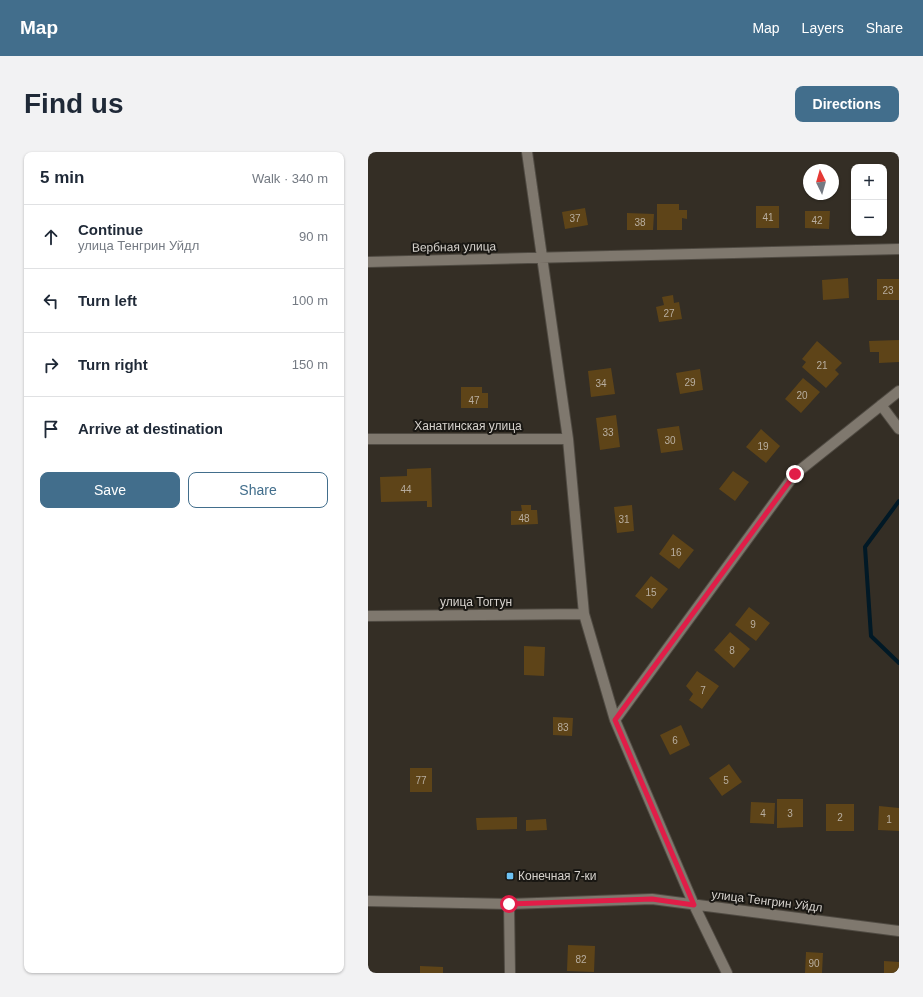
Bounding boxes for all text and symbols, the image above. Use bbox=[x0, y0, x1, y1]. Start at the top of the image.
text: Map bbox=[20, 17, 58, 38]
text: Map bbox=[752, 20, 780, 36]
text: Layers bbox=[802, 20, 844, 36]
text: Share bbox=[866, 20, 903, 36]
button: Directions bbox=[795, 86, 899, 122]
text: Find us bbox=[24, 88, 124, 119]
north arrow bbox=[803, 164, 839, 200]
map controls bbox=[851, 164, 887, 236]
button: + bbox=[851, 164, 887, 200]
text: 5 min bbox=[40, 168, 84, 187]
text: Walk · 340 m bbox=[252, 171, 328, 186]
button: − bbox=[851, 200, 887, 236]
house number: 41 bbox=[762, 212, 774, 223]
house number: 37 bbox=[569, 213, 581, 224]
house number: 42 bbox=[811, 215, 823, 226]
house number: 38 bbox=[634, 217, 646, 228]
text: Continue bbox=[78, 221, 143, 238]
icon: ahead bbox=[40, 226, 62, 248]
text: 90 m bbox=[299, 229, 328, 244]
text: улица Тенгрин Уйдл bbox=[78, 238, 199, 253]
street label: Вербная улица bbox=[412, 239, 497, 255]
house number: 23 bbox=[882, 285, 894, 296]
icon: left bbox=[40, 290, 62, 312]
text: Turn left bbox=[78, 292, 137, 309]
text: 100 m bbox=[292, 293, 328, 308]
house number: 27 bbox=[663, 308, 675, 319]
icon: right bbox=[40, 354, 62, 376]
text: Turn right bbox=[78, 356, 148, 373]
text: 150 m bbox=[292, 357, 328, 372]
house number: 21 bbox=[816, 360, 828, 371]
house number: 29 bbox=[684, 377, 696, 388]
house number: 34 bbox=[595, 378, 607, 389]
house number: 20 bbox=[796, 390, 808, 401]
house number: 47 bbox=[468, 395, 480, 406]
icon: arrive bbox=[40, 418, 62, 440]
street label: Ханатинская улица bbox=[414, 419, 522, 433]
text: Arrive at destination bbox=[78, 420, 223, 437]
house number: 33 bbox=[602, 427, 614, 438]
house number: 30 bbox=[664, 435, 676, 446]
house number: 19 bbox=[757, 441, 769, 452]
route end bbox=[786, 465, 804, 483]
button: Save bbox=[40, 472, 180, 508]
button: Share bbox=[188, 472, 328, 508]
house number: 44 bbox=[400, 484, 412, 495]
house number: 48 bbox=[518, 513, 530, 524]
house number: 31 bbox=[618, 514, 630, 525]
house number: 16 bbox=[670, 547, 682, 558]
house number: 15 bbox=[645, 587, 657, 598]
street label: улица Тогтун bbox=[440, 595, 512, 609]
house number: 9 bbox=[750, 619, 756, 630]
house number: 8 bbox=[729, 645, 735, 656]
house number: 7 bbox=[700, 685, 706, 696]
house number: 83 bbox=[557, 722, 569, 733]
house number: 6 bbox=[672, 735, 678, 746]
house number: 77 bbox=[415, 775, 427, 786]
house number: 5 bbox=[723, 775, 729, 786]
house number: 4 bbox=[760, 808, 766, 819]
house number: 3 bbox=[787, 808, 793, 819]
house number: 2 bbox=[837, 812, 843, 823]
house number: 1 bbox=[886, 814, 892, 825]
place label: Конечная 7-ки bbox=[518, 869, 597, 883]
marker: Конечная 7-ки bbox=[505, 871, 515, 881]
street label: улица Тенгрин Уйдл bbox=[711, 887, 823, 915]
route start bbox=[500, 895, 518, 913]
house number: 82 bbox=[575, 954, 587, 965]
house number: 90 bbox=[808, 958, 820, 969]

